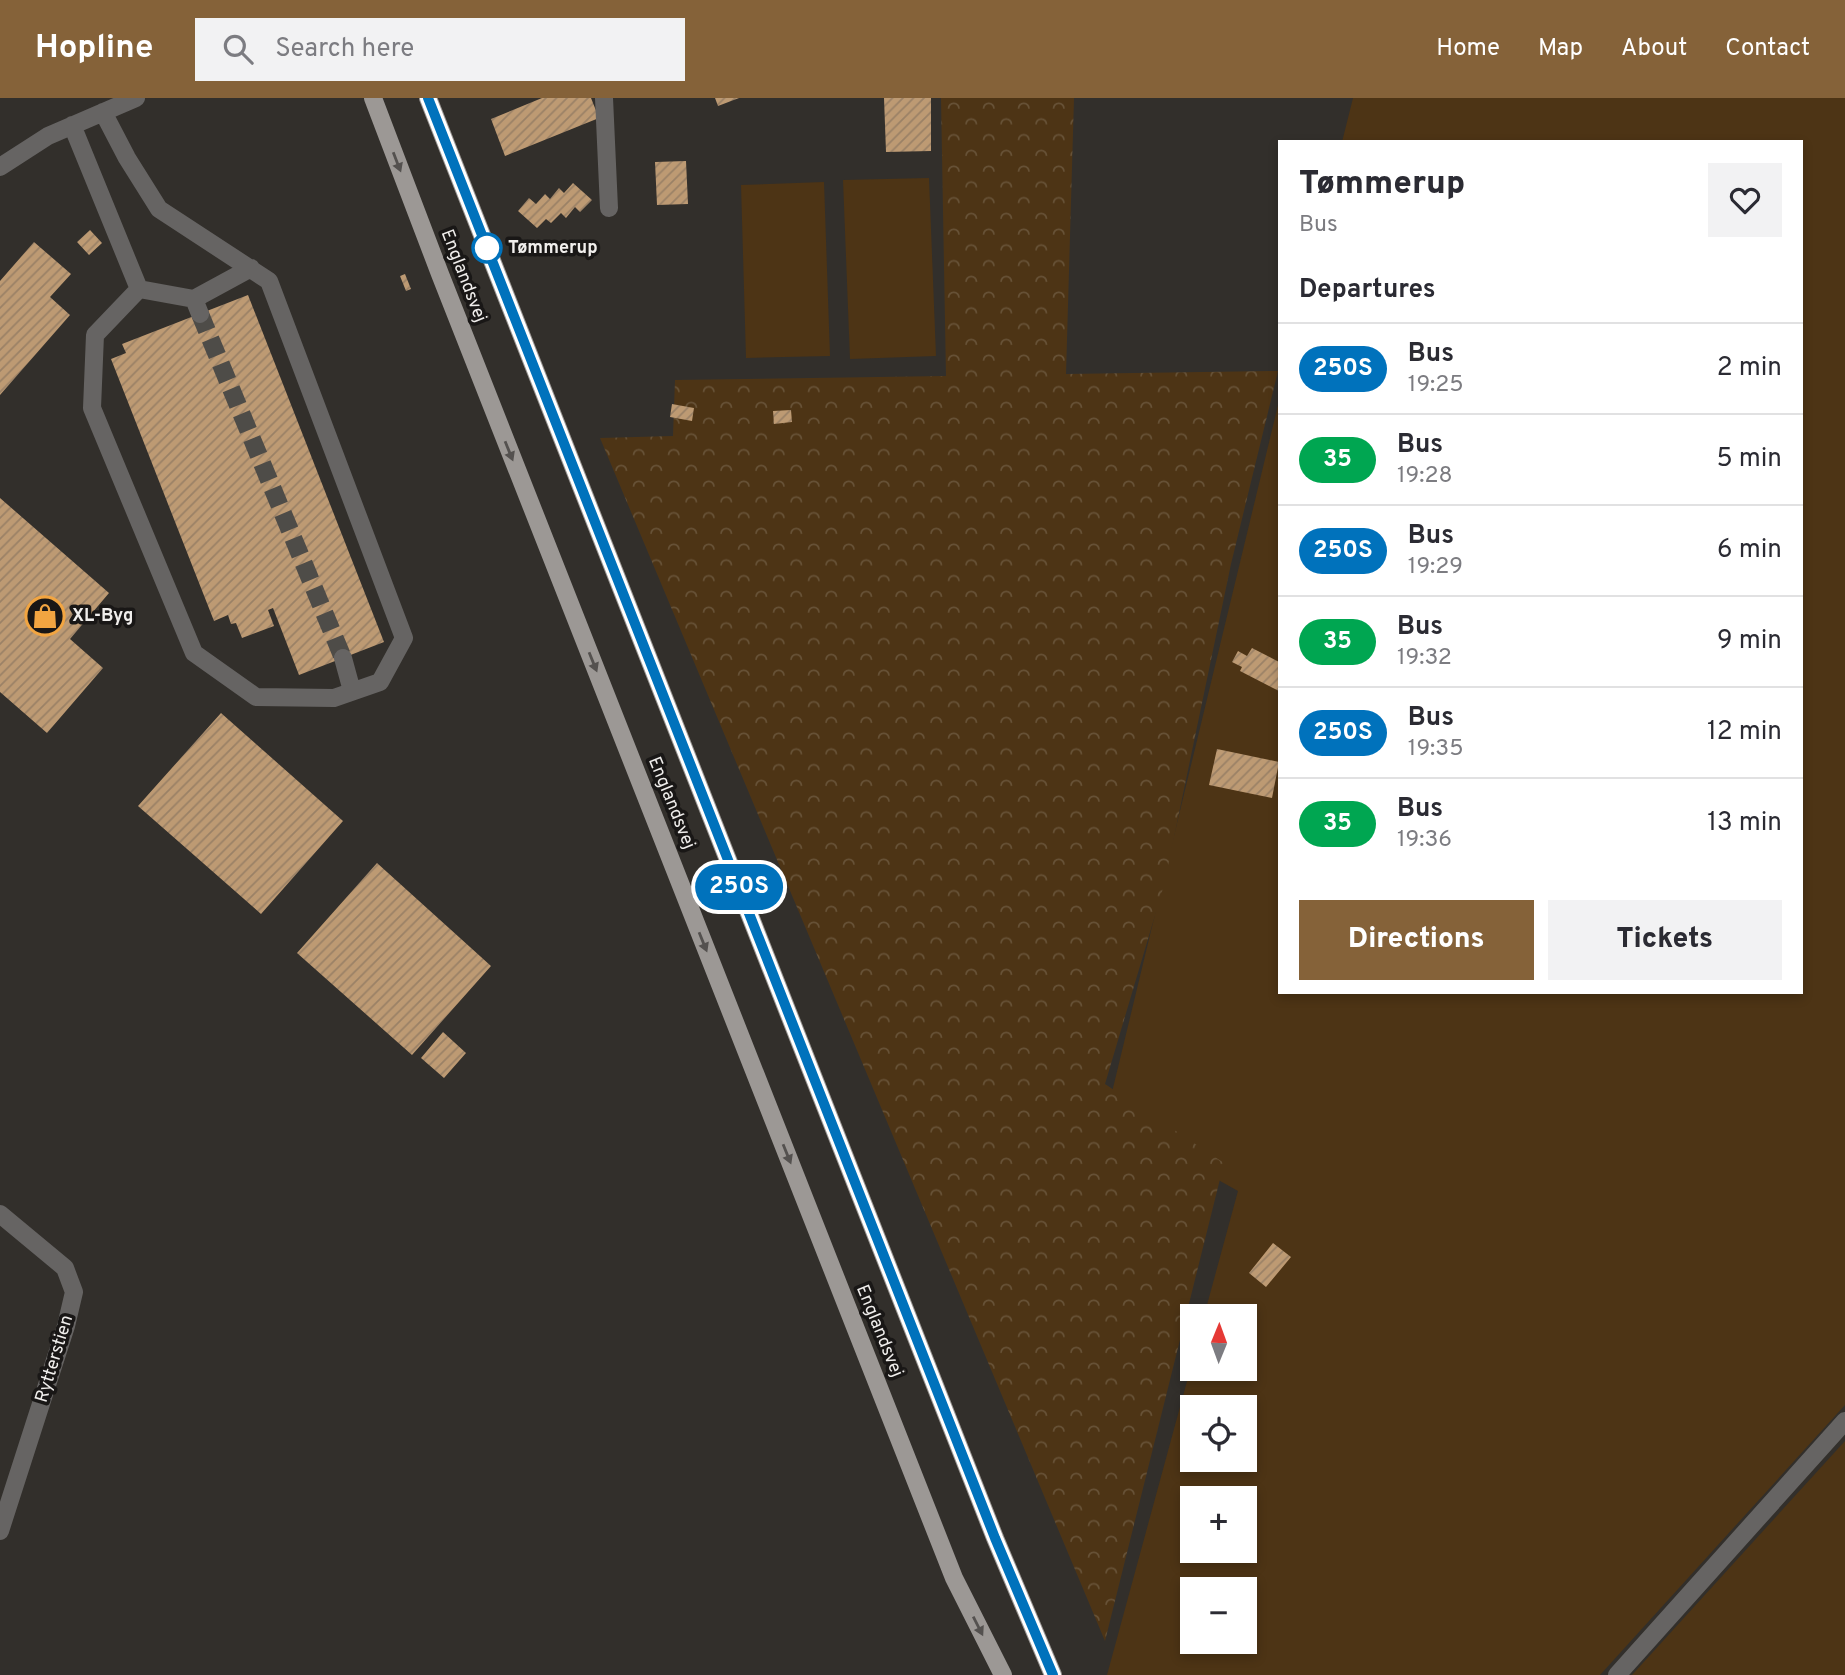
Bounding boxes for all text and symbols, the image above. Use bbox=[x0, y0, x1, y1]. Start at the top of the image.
search box bbox=[195, 18, 685, 81]
text: Hopline bbox=[35, 28, 153, 70]
icon: search bbox=[219, 30, 257, 68]
text: Search here bbox=[275, 33, 414, 66]
text: Home bbox=[1436, 34, 1500, 64]
text: Map bbox=[1538, 34, 1583, 64]
text: About bbox=[1621, 34, 1687, 64]
text: Contact bbox=[1725, 34, 1810, 64]
one-way arrow bbox=[392, 151, 403, 172]
button: heart bbox=[1708, 163, 1782, 237]
text: Tømmerup bbox=[1299, 164, 1465, 206]
text: Bus bbox=[1299, 211, 1338, 240]
street label: Englandsvej bbox=[435, 226, 491, 326]
marker: Tømmerup bbox=[472, 233, 502, 263]
place label: Tømmerup bbox=[508, 237, 598, 260]
text: Departures bbox=[1299, 274, 1436, 307]
text: Bus bbox=[1408, 338, 1454, 371]
text: 2 min bbox=[1717, 352, 1782, 385]
text: 250S bbox=[1313, 354, 1373, 384]
text: 19:25 bbox=[1408, 371, 1464, 400]
text: Bus bbox=[1397, 429, 1443, 462]
one-way arrow bbox=[504, 440, 515, 461]
text: 5 min bbox=[1716, 443, 1782, 476]
text: 35 bbox=[1323, 445, 1352, 475]
text: 19:28 bbox=[1397, 462, 1453, 491]
text: Bus bbox=[1408, 520, 1454, 553]
text: 6 min bbox=[1717, 534, 1782, 567]
text: 250S bbox=[1313, 536, 1373, 566]
text: 19:29 bbox=[1408, 553, 1463, 582]
shop icon: XL-Byg bbox=[24, 595, 66, 637]
place label: XL-Byg bbox=[72, 605, 133, 628]
text: Bus bbox=[1397, 611, 1443, 644]
text: 9 min bbox=[1717, 625, 1782, 658]
text: 35 bbox=[1323, 627, 1352, 657]
text: 19:32 bbox=[1397, 644, 1452, 673]
one-way arrow bbox=[587, 652, 598, 673]
text: Bus bbox=[1408, 702, 1454, 735]
text: 12 min bbox=[1707, 716, 1782, 749]
text: 250S bbox=[1313, 718, 1373, 748]
text: 19:35 bbox=[1408, 735, 1463, 764]
street label: Englandsvej bbox=[642, 753, 700, 853]
text: Bus bbox=[1397, 793, 1443, 826]
text: 13 min bbox=[1707, 807, 1782, 840]
text: 35 bbox=[1323, 809, 1352, 839]
text: 19:36 bbox=[1397, 826, 1452, 855]
line badge: 250S bbox=[690, 864, 788, 910]
text: 250S bbox=[709, 872, 769, 902]
button: Directions bbox=[1299, 900, 1534, 980]
button: Tickets bbox=[1548, 900, 1782, 980]
one-way arrow bbox=[698, 932, 709, 953]
one-way arrow bbox=[781, 1143, 792, 1164]
street label: Englandsvej bbox=[850, 1281, 908, 1381]
north arrow bbox=[1180, 1304, 1256, 1381]
map controls bbox=[1180, 1304, 1257, 1654]
street label: Rytterstien bbox=[31, 1312, 79, 1406]
button: locate bbox=[1180, 1395, 1257, 1472]
button: + bbox=[1180, 1486, 1257, 1563]
button: − bbox=[1180, 1577, 1257, 1654]
one-way arrow bbox=[973, 1616, 984, 1636]

